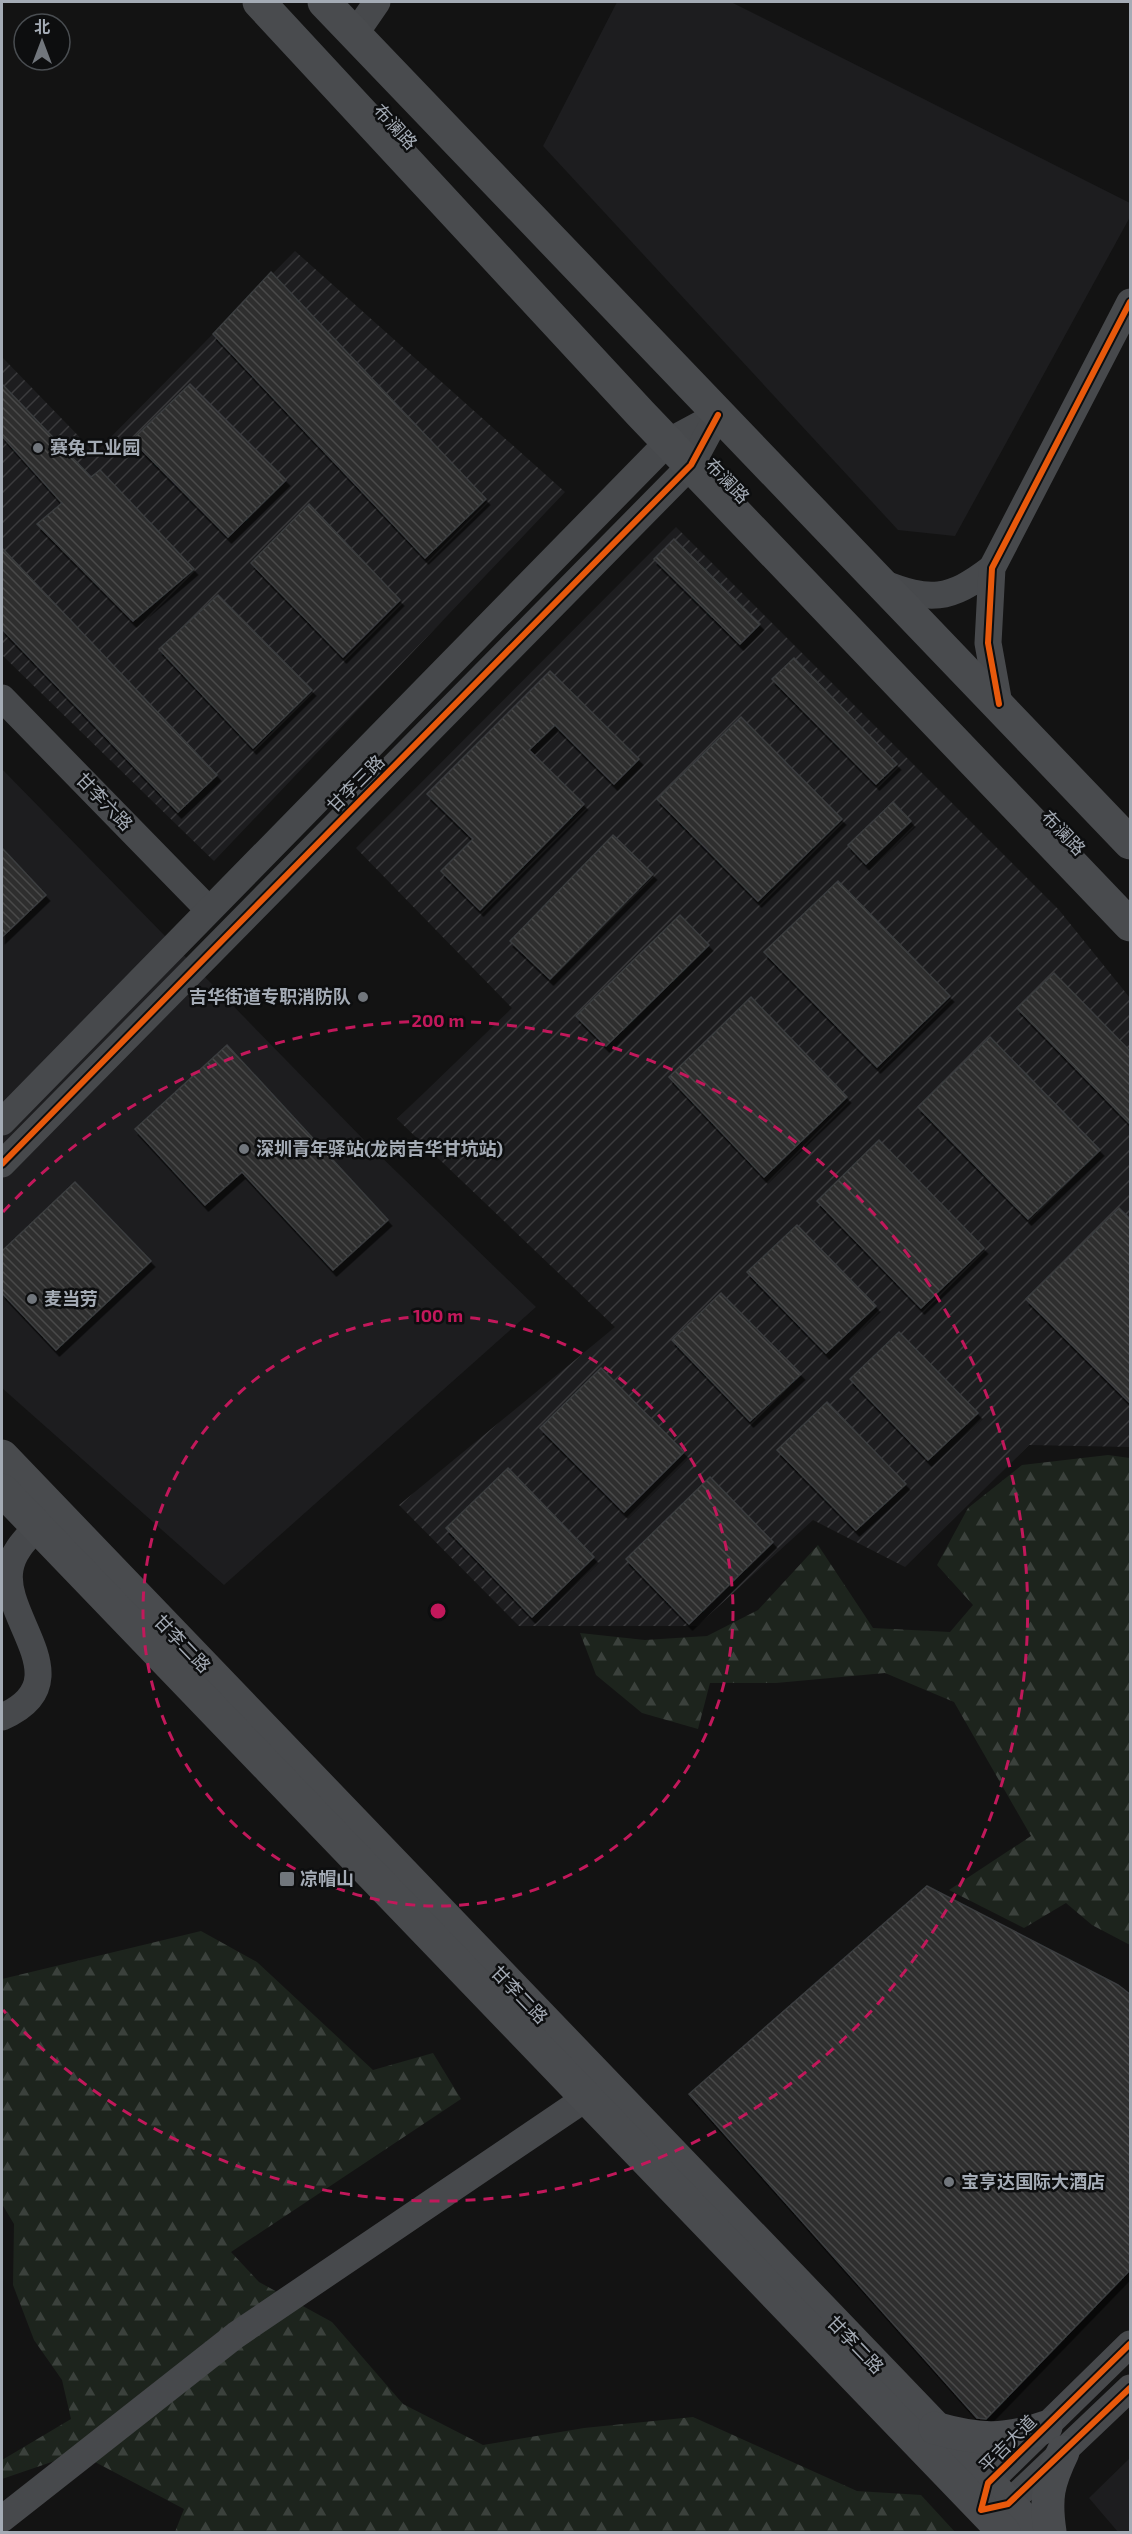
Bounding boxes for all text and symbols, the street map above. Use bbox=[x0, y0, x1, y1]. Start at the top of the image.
north arrow bbox=[12, 12, 72, 72]
text: 北 bbox=[34, 17, 50, 36]
street label: 布澜路 bbox=[369, 99, 422, 154]
place label: 赛兔工业园 bbox=[50, 436, 140, 458]
marker: 赛兔工业园 bbox=[31, 441, 45, 455]
street label: 布澜路 bbox=[701, 453, 754, 507]
street label: 甘李三路 bbox=[322, 750, 389, 817]
street label: 甘李六路 bbox=[72, 768, 138, 835]
street label: 布澜路 bbox=[1037, 805, 1090, 859]
place label: 吉华街道专职消防队 bbox=[189, 985, 351, 1007]
marker: 吉华街道专职消防队 bbox=[356, 990, 370, 1004]
text: 200 m bbox=[412, 1009, 464, 1031]
place label: 深圳青年驿站(龙岗吉华甘坑站) bbox=[256, 1137, 503, 1159]
marker: 深圳青年驿站(龙岗吉华甘坑站) bbox=[237, 1142, 251, 1156]
place label: 麦当劳 bbox=[44, 1287, 98, 1309]
marker: 麦当劳 bbox=[25, 1292, 39, 1306]
text: 100 m bbox=[413, 1304, 463, 1326]
centre of rings bbox=[428, 1601, 448, 1621]
street label: 甘李二路 bbox=[150, 1610, 216, 1677]
place label: 凉帽山 bbox=[300, 1867, 354, 1889]
marker: 凉帽山 bbox=[278, 1870, 296, 1888]
street label: 甘李二路 bbox=[487, 1961, 553, 2028]
place label: 宝亨达国际大酒店 bbox=[961, 2170, 1105, 2192]
marker: 宝亨达国际大酒店 bbox=[942, 2175, 956, 2189]
street label: 甘李二路 bbox=[823, 2311, 889, 2378]
street label: 平吉大道 bbox=[974, 2410, 1041, 2477]

